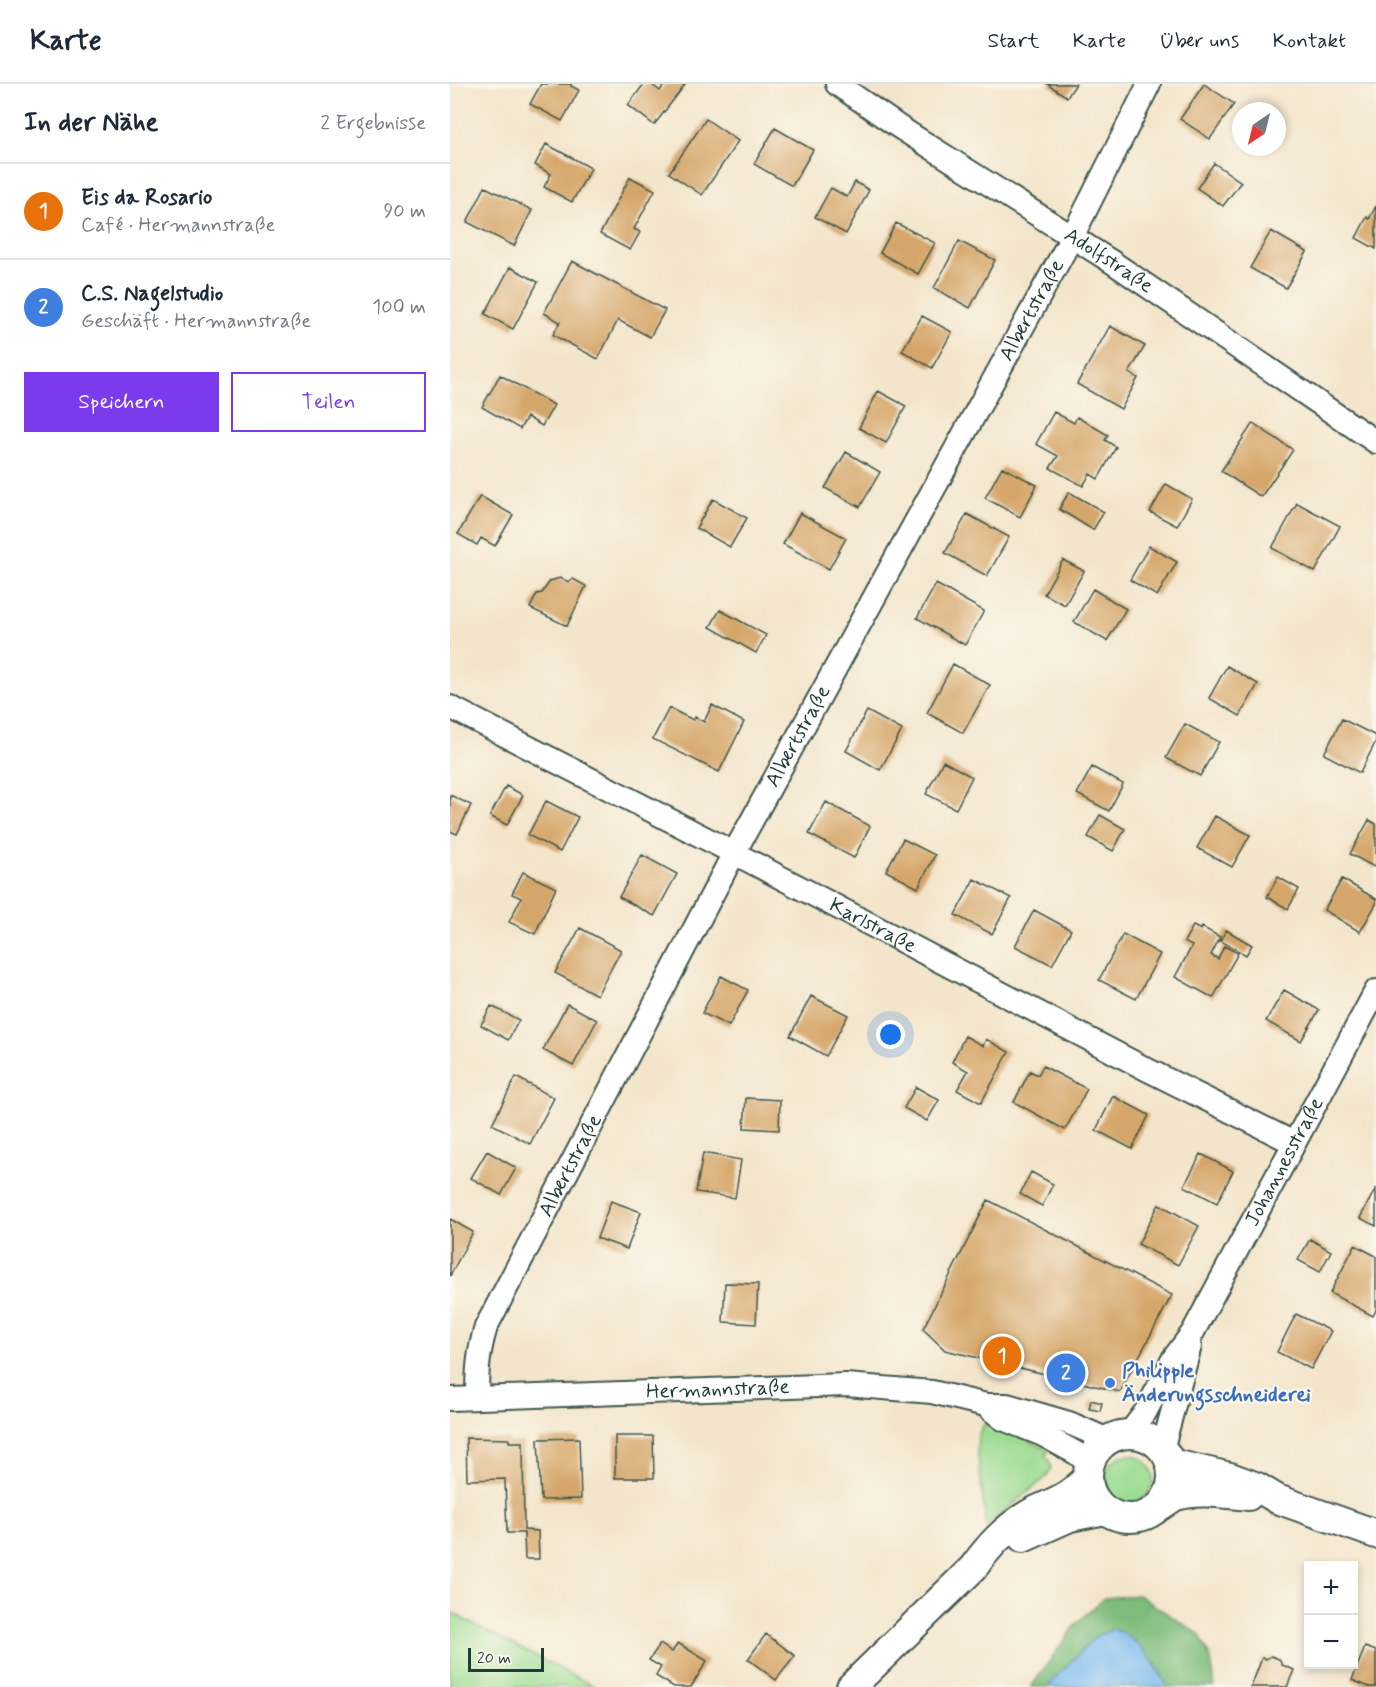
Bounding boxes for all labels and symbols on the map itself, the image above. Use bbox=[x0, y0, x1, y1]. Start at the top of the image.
north arrow bbox=[1232, 102, 1286, 156]
street label: Adolfstraße bbox=[1059, 221, 1159, 300]
street label: Albertstraße bbox=[993, 254, 1071, 366]
street label: Albertstraße bbox=[759, 680, 837, 792]
street label: Karlstraße bbox=[824, 891, 921, 960]
your location bbox=[876, 1020, 905, 1049]
street label: Johannesstraße bbox=[1238, 1092, 1330, 1231]
street label: Albertstraße bbox=[532, 1110, 609, 1222]
pin: 1 bbox=[982, 1334, 1022, 1378]
pin: 2 bbox=[1046, 1350, 1086, 1396]
place label: Philipple Änderungsschneiderei bbox=[1122, 1357, 1311, 1411]
street label: Hermannstraße bbox=[646, 1373, 790, 1406]
marker: Philipple Änderungsschneiderei bbox=[1103, 1376, 1117, 1390]
scale bar bbox=[468, 1645, 544, 1672]

